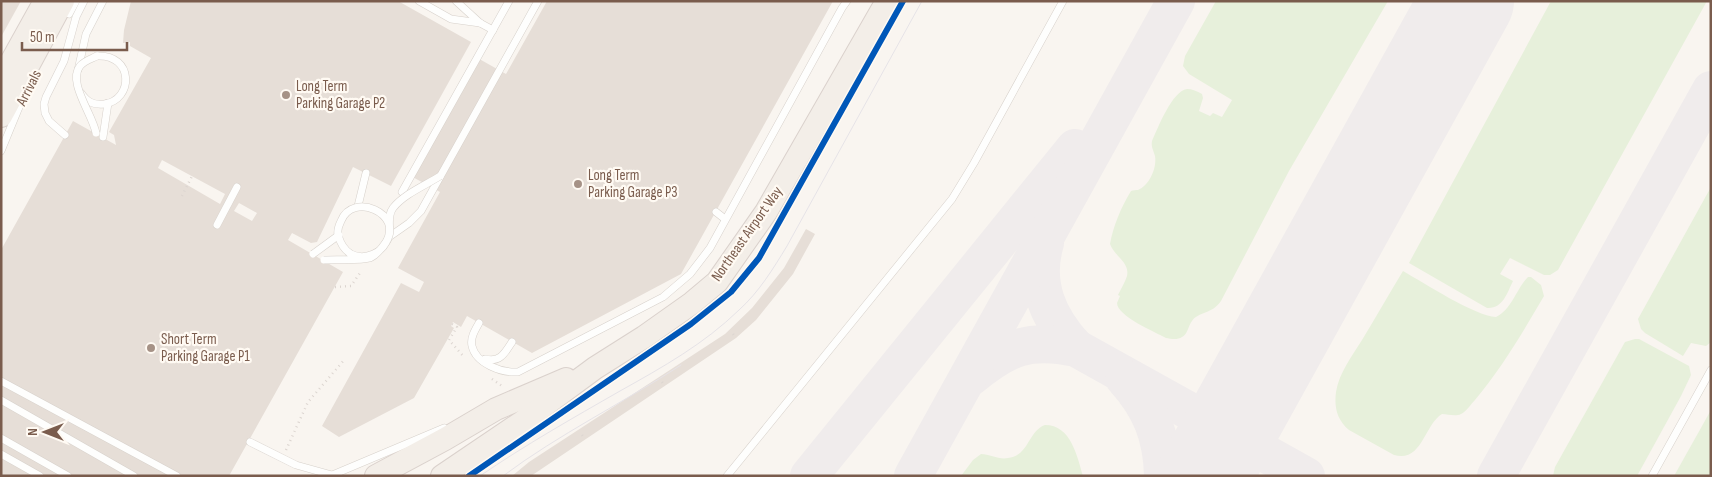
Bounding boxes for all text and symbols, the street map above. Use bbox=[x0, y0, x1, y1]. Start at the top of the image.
scale bar bbox=[22, 20, 128, 52]
text: 50 m bbox=[30, 28, 55, 47]
street label: Arrivals bbox=[12, 67, 46, 110]
place label: Long Term Parking Garage P2 bbox=[296, 77, 385, 113]
marker: Long Term Parking Garage P2 bbox=[280, 89, 292, 101]
place label: Long Term Parking Garage P3 bbox=[588, 166, 678, 202]
marker: Long Term Parking Garage P3 bbox=[572, 178, 584, 190]
street label: Northeast Airport Way bbox=[707, 183, 787, 285]
place label: Short Term Parking Garage P1 bbox=[161, 330, 251, 366]
marker: Short Term Parking Garage P1 bbox=[145, 342, 157, 354]
north arrow bbox=[20, 407, 70, 457]
text: N bbox=[24, 428, 41, 436]

